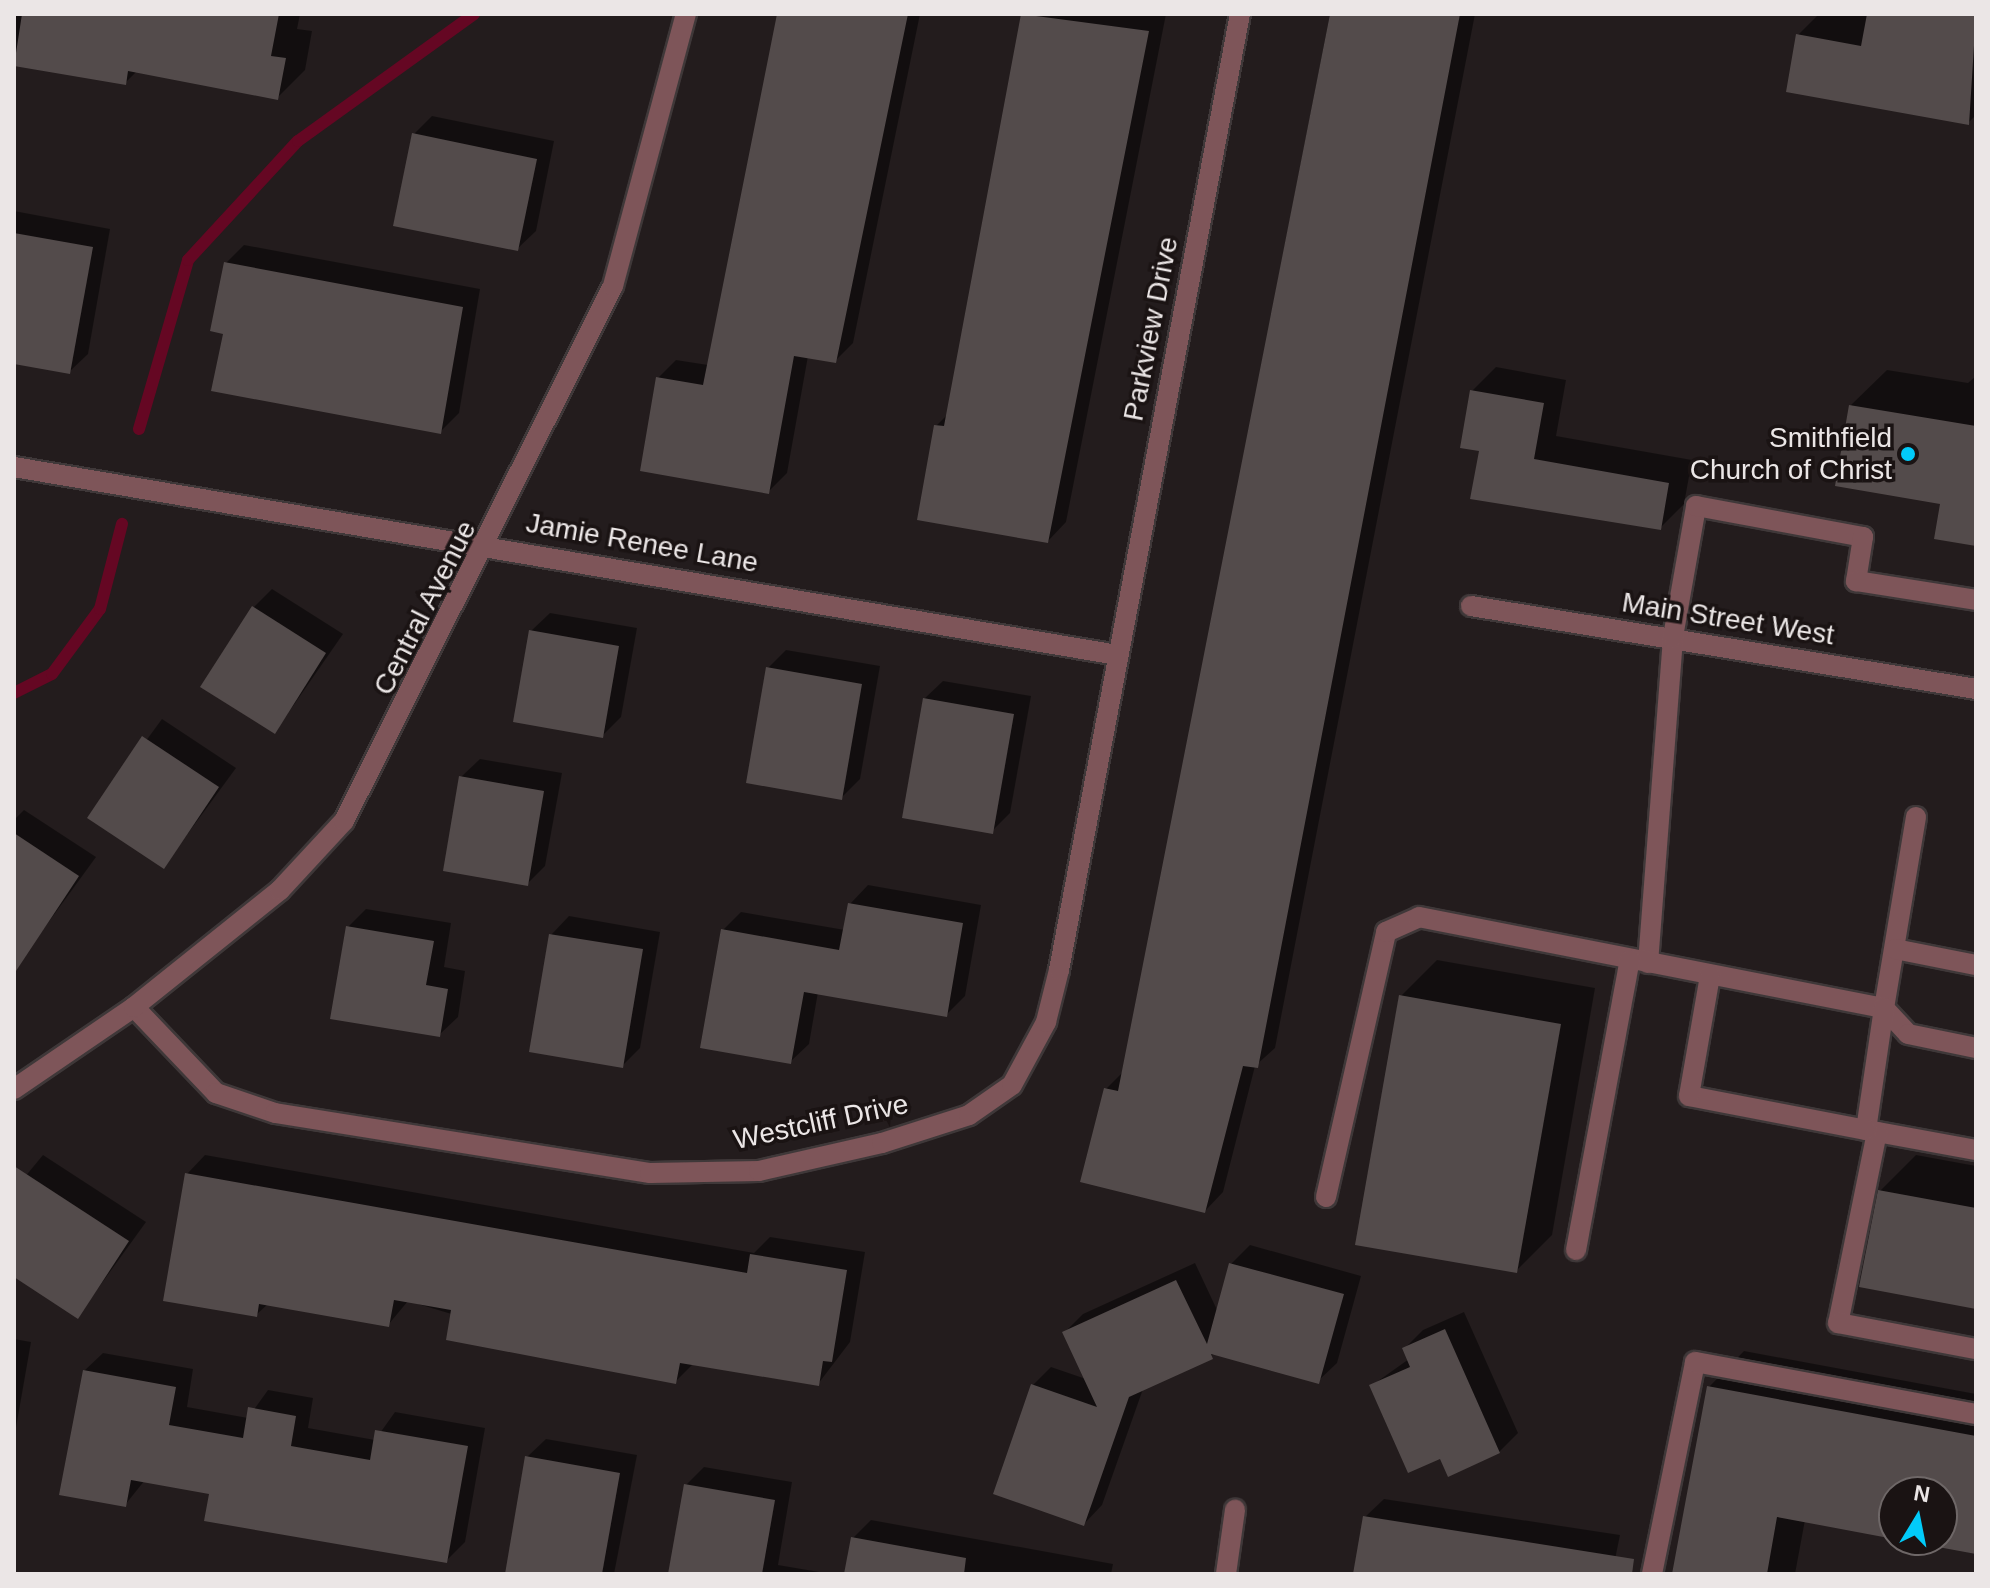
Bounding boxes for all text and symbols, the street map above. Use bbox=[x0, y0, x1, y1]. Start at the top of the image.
street label: Parkview Drive bbox=[1117, 234, 1185, 424]
place label: Smithfield Church of Christ bbox=[1690, 421, 1892, 487]
marker: Smithfield Church of Christ bbox=[1899, 445, 1917, 463]
street label: Jamie Renee Lane bbox=[523, 506, 761, 580]
street label: Central Avenue bbox=[366, 515, 484, 701]
street label: Main Street West bbox=[1620, 586, 1836, 652]
street label: Westcliff Drive bbox=[731, 1087, 911, 1157]
north arrow bbox=[1878, 1476, 1958, 1556]
text: N bbox=[1912, 1480, 1932, 1508]

